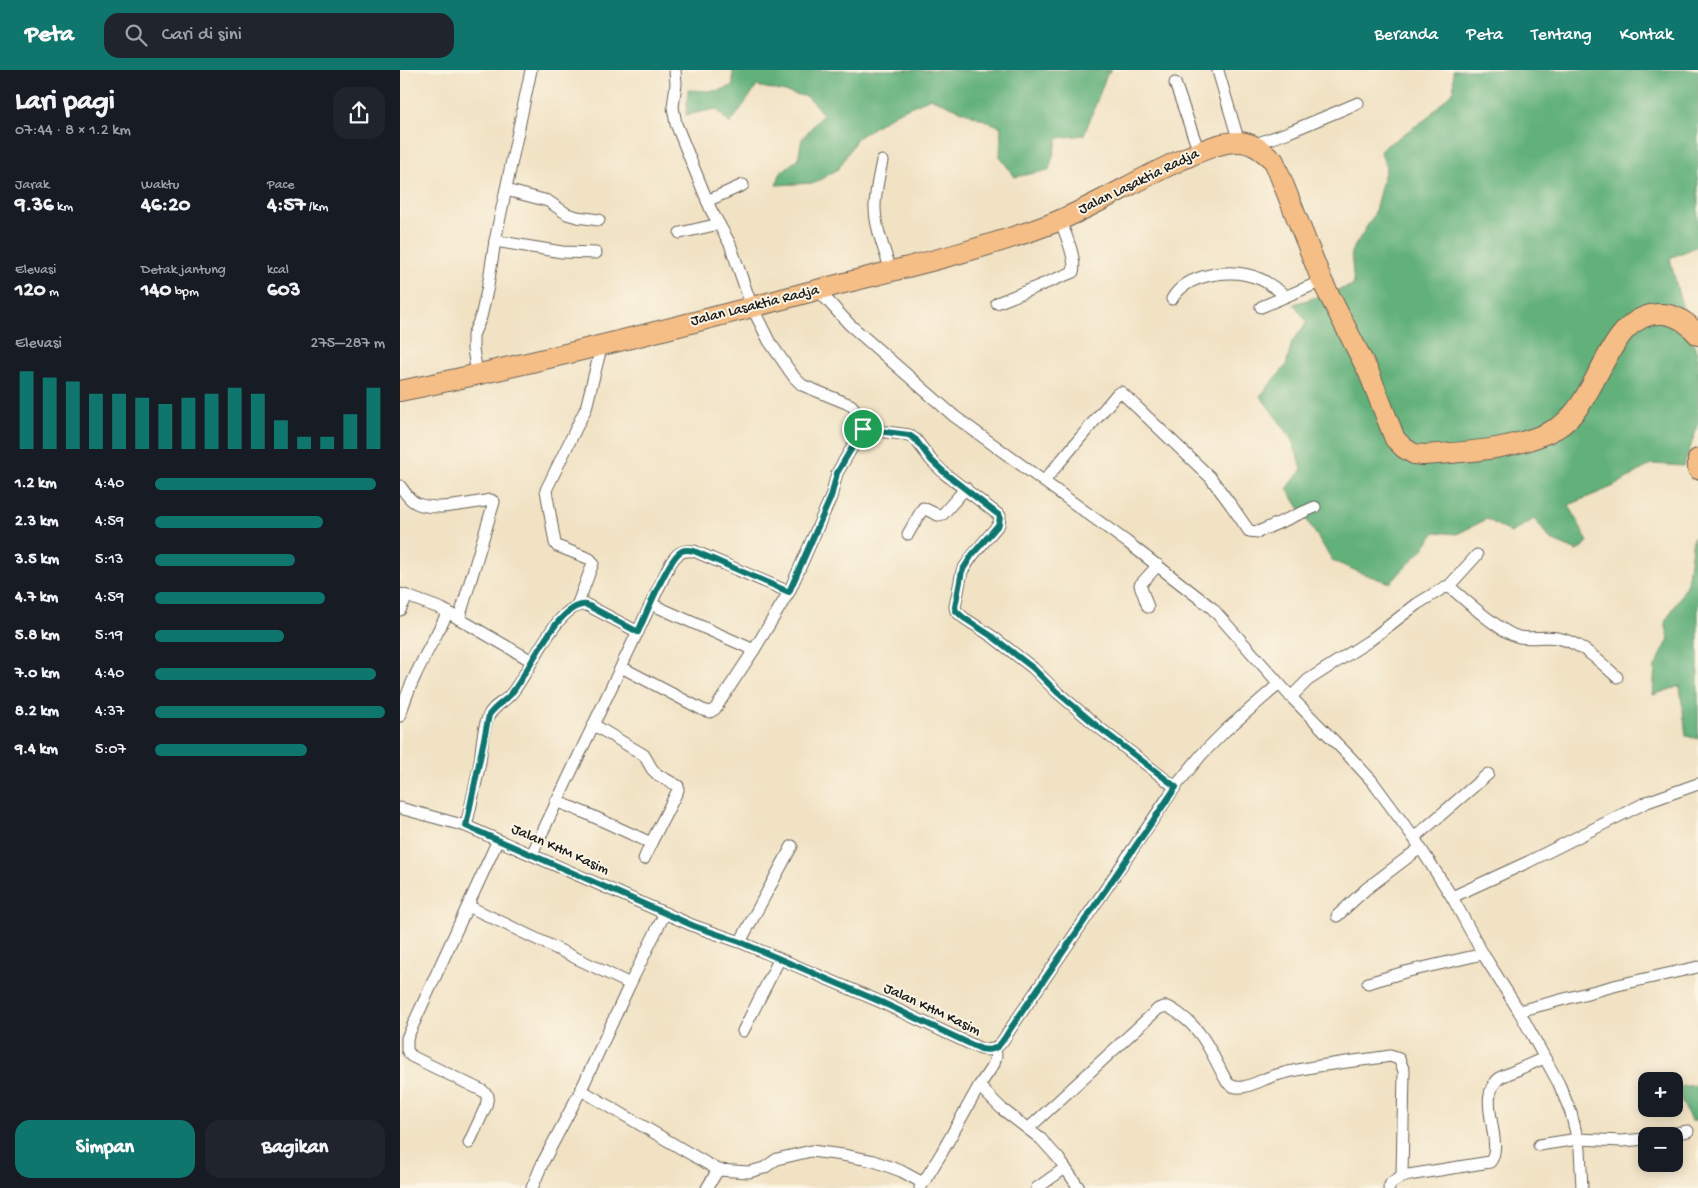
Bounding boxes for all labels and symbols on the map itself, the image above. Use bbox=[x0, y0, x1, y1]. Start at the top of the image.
street label: Jalan Lasaktia Radja bbox=[1076, 145, 1203, 219]
street label: Jalan Lasaktia Radja bbox=[689, 281, 822, 331]
pin bbox=[842, 408, 884, 450]
street label: Jalan KHM Kasim bbox=[508, 820, 612, 880]
street label: Jalan KHM Kasim bbox=[880, 980, 984, 1041]

